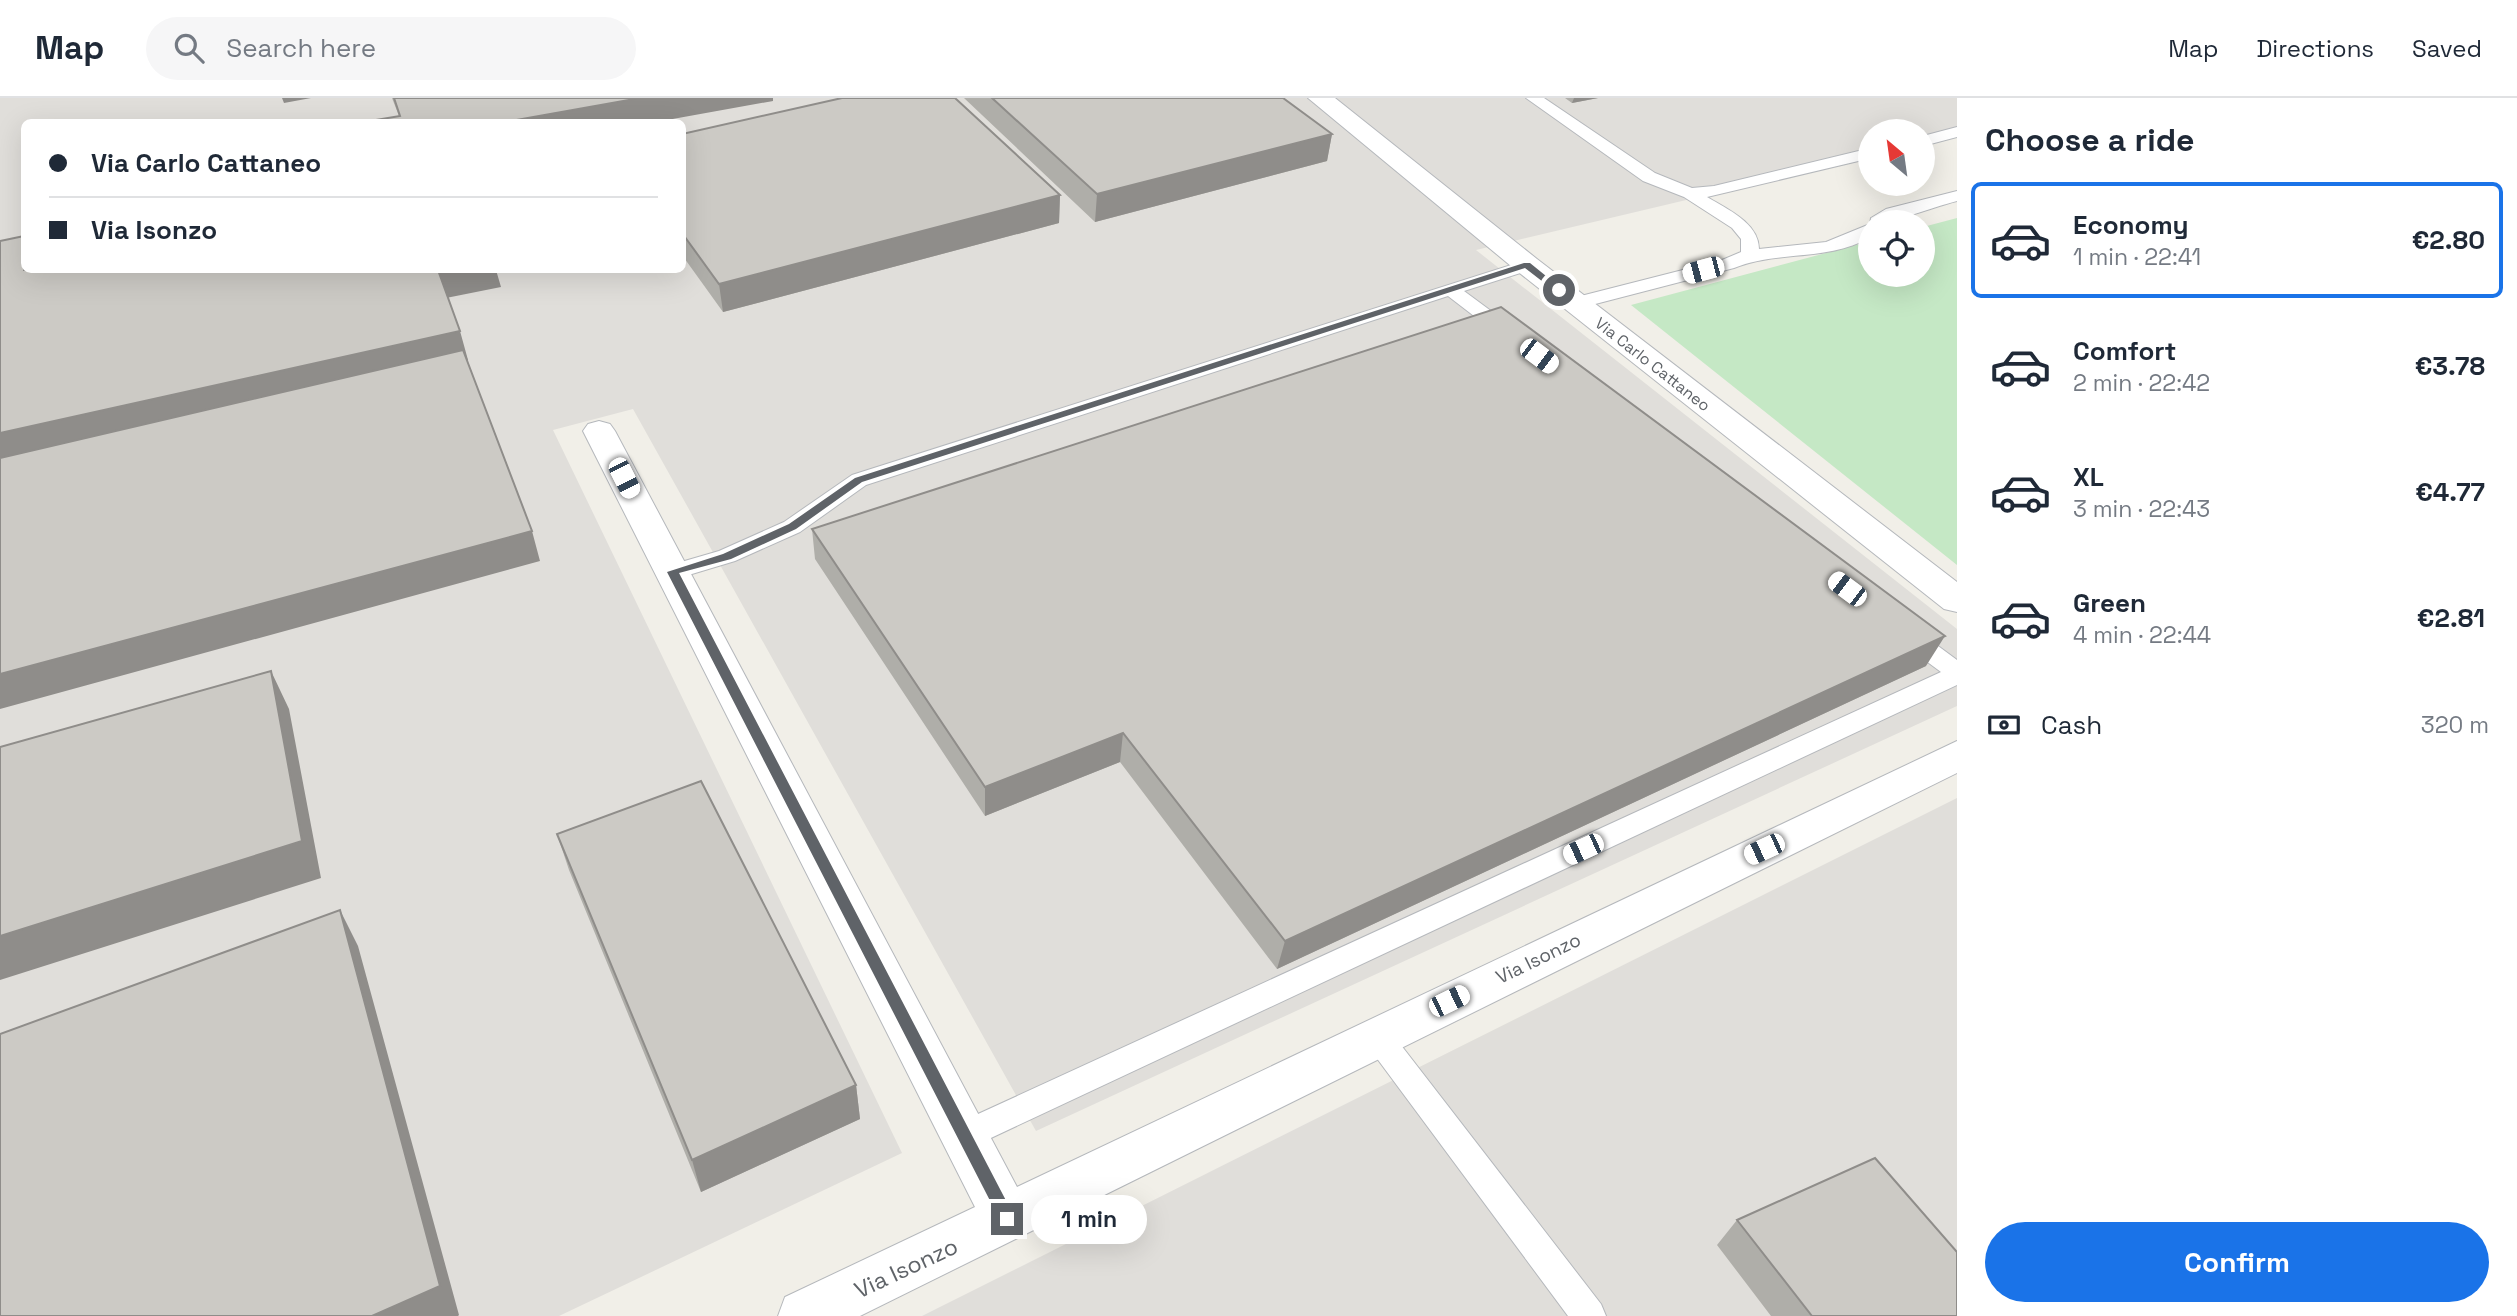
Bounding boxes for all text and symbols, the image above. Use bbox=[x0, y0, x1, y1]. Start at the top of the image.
search box bbox=[146, 17, 636, 80]
text: Map bbox=[35, 27, 104, 69]
icon: search bbox=[170, 29, 208, 67]
text: Search here bbox=[226, 31, 376, 65]
text: Map bbox=[2168, 33, 2218, 64]
text: Directions bbox=[2256, 33, 2374, 64]
text: Saved bbox=[2412, 33, 2482, 64]
north arrow bbox=[1858, 119, 1936, 196]
map controls bbox=[1858, 119, 1935, 287]
text: Choose a ride bbox=[1985, 120, 2195, 160]
text: Via Carlo Cattaneo bbox=[91, 146, 321, 180]
text: Economy bbox=[2073, 208, 2189, 242]
icon: car bbox=[1989, 209, 2052, 272]
button: locate bbox=[1858, 210, 1935, 287]
text: Via Isonzo bbox=[91, 213, 217, 247]
text: €2.80 bbox=[2412, 223, 2485, 257]
text: 1 min · 22:41 bbox=[2073, 242, 2201, 272]
car bbox=[1680, 254, 1727, 286]
route start bbox=[1543, 274, 1575, 306]
street label: Via Carlo Cattaneo bbox=[1591, 313, 1715, 416]
text: Comfort bbox=[2073, 334, 2176, 368]
car bbox=[1516, 335, 1563, 377]
icon: car bbox=[1989, 335, 2052, 398]
text: €3.78 bbox=[2415, 349, 2485, 383]
text: 2 min · 22:42 bbox=[2073, 368, 2210, 398]
car bbox=[606, 455, 643, 501]
text: XL bbox=[2073, 460, 2104, 494]
icon: car bbox=[1989, 461, 2052, 524]
text: €4.77 bbox=[2415, 475, 2485, 509]
text: 3 min · 22:43 bbox=[2073, 494, 2210, 524]
car bbox=[1824, 568, 1871, 610]
text: Green bbox=[2073, 586, 2146, 620]
icon: car bbox=[1989, 587, 2052, 650]
text: €2.81 bbox=[2417, 601, 2485, 635]
text: 4 min · 22:44 bbox=[2073, 620, 2211, 650]
icon: cash bbox=[1985, 706, 2023, 744]
text: Cash bbox=[2041, 708, 2102, 742]
text: 320 m bbox=[2421, 710, 2489, 740]
car bbox=[1560, 831, 1607, 867]
car bbox=[1741, 831, 1788, 867]
street label: Via Isonzo bbox=[1492, 927, 1585, 990]
car bbox=[1426, 982, 1473, 1020]
callout: 1 min bbox=[1032, 1194, 1147, 1244]
route end bbox=[991, 1203, 1023, 1235]
text: 1 min bbox=[1061, 1204, 1117, 1234]
button: Confirm bbox=[1985, 1222, 2489, 1302]
street label: Via Isonzo bbox=[849, 1231, 963, 1305]

